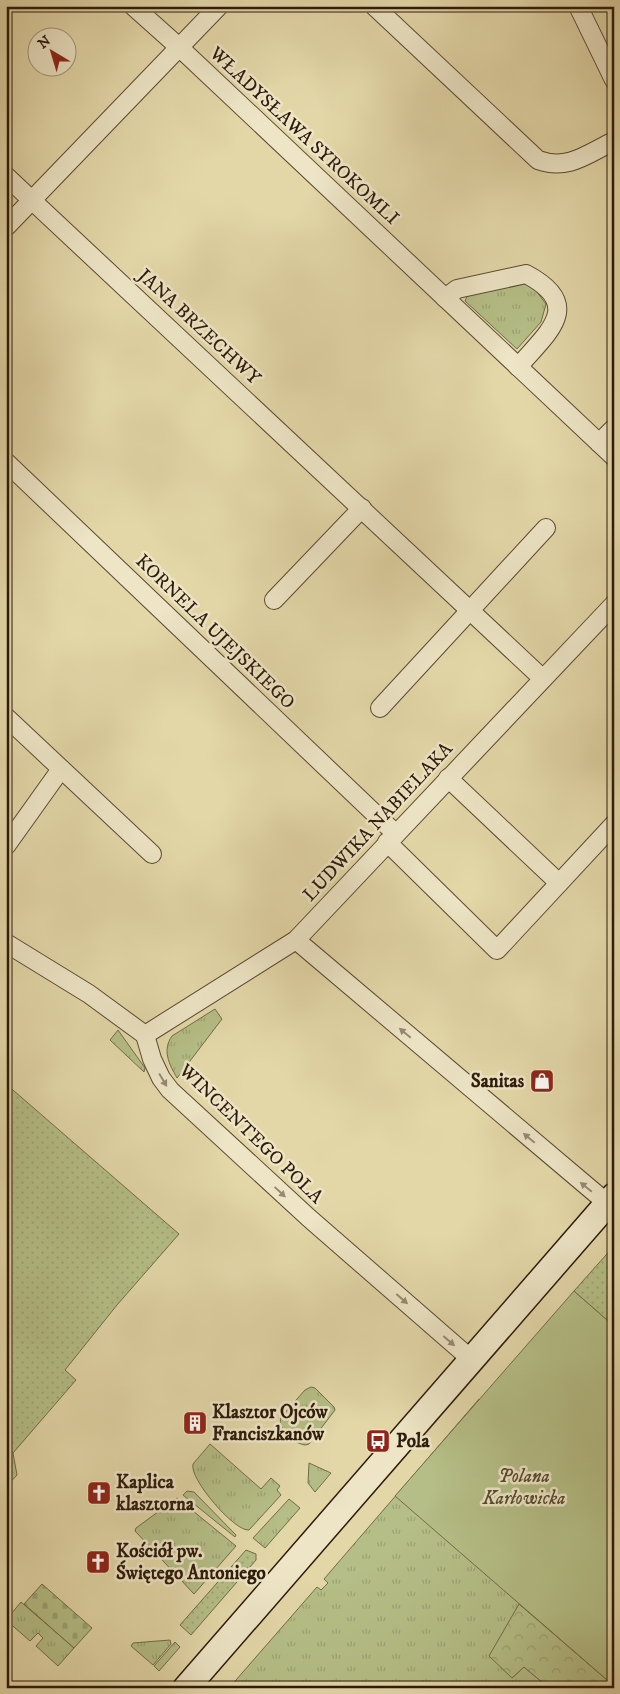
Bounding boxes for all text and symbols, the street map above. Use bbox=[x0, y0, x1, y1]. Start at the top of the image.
north arrow bbox=[28, 28, 78, 78]
text: N bbox=[35, 32, 55, 53]
street label: WŁADYSŁAWA SYROKOMLI bbox=[204, 41, 404, 230]
street label: JANA BRZECHWY bbox=[131, 263, 266, 390]
street label: KORNELA UJEJSKIEGO bbox=[130, 550, 300, 714]
street label: LUDWIKA NABIELAKA bbox=[298, 737, 458, 906]
one-way arrow bbox=[399, 1028, 411, 1039]
street label: WINCENTEGO POLA bbox=[173, 1059, 328, 1209]
shop icon: Sanitas bbox=[529, 1068, 555, 1094]
place label: Sanitas bbox=[471, 1070, 525, 1093]
one-way arrow bbox=[158, 1073, 167, 1086]
one-way arrow bbox=[523, 1133, 536, 1144]
one-way arrow bbox=[580, 1182, 592, 1193]
one-way arrow bbox=[274, 1186, 286, 1198]
one-way arrow bbox=[395, 1294, 408, 1305]
one-way arrow bbox=[443, 1335, 455, 1347]
place label: Klasztor Ojców Franciszkanów bbox=[212, 1401, 329, 1446]
building icon: Klasztor Ojców Franciszkanów bbox=[182, 1410, 208, 1436]
bus stop icon: Pola bbox=[365, 1428, 391, 1454]
place label: Pola bbox=[396, 1430, 431, 1453]
park label: Polana Karłowicka bbox=[482, 1465, 565, 1510]
place label: Kaplica klasztorna bbox=[115, 1471, 195, 1516]
church icon: Kaplica klasztorna bbox=[86, 1480, 112, 1506]
place label: Kościół pw. Świętego Antoniego bbox=[116, 1540, 266, 1585]
church icon: Kościół pw. Świętego Antoniego bbox=[85, 1549, 111, 1575]

